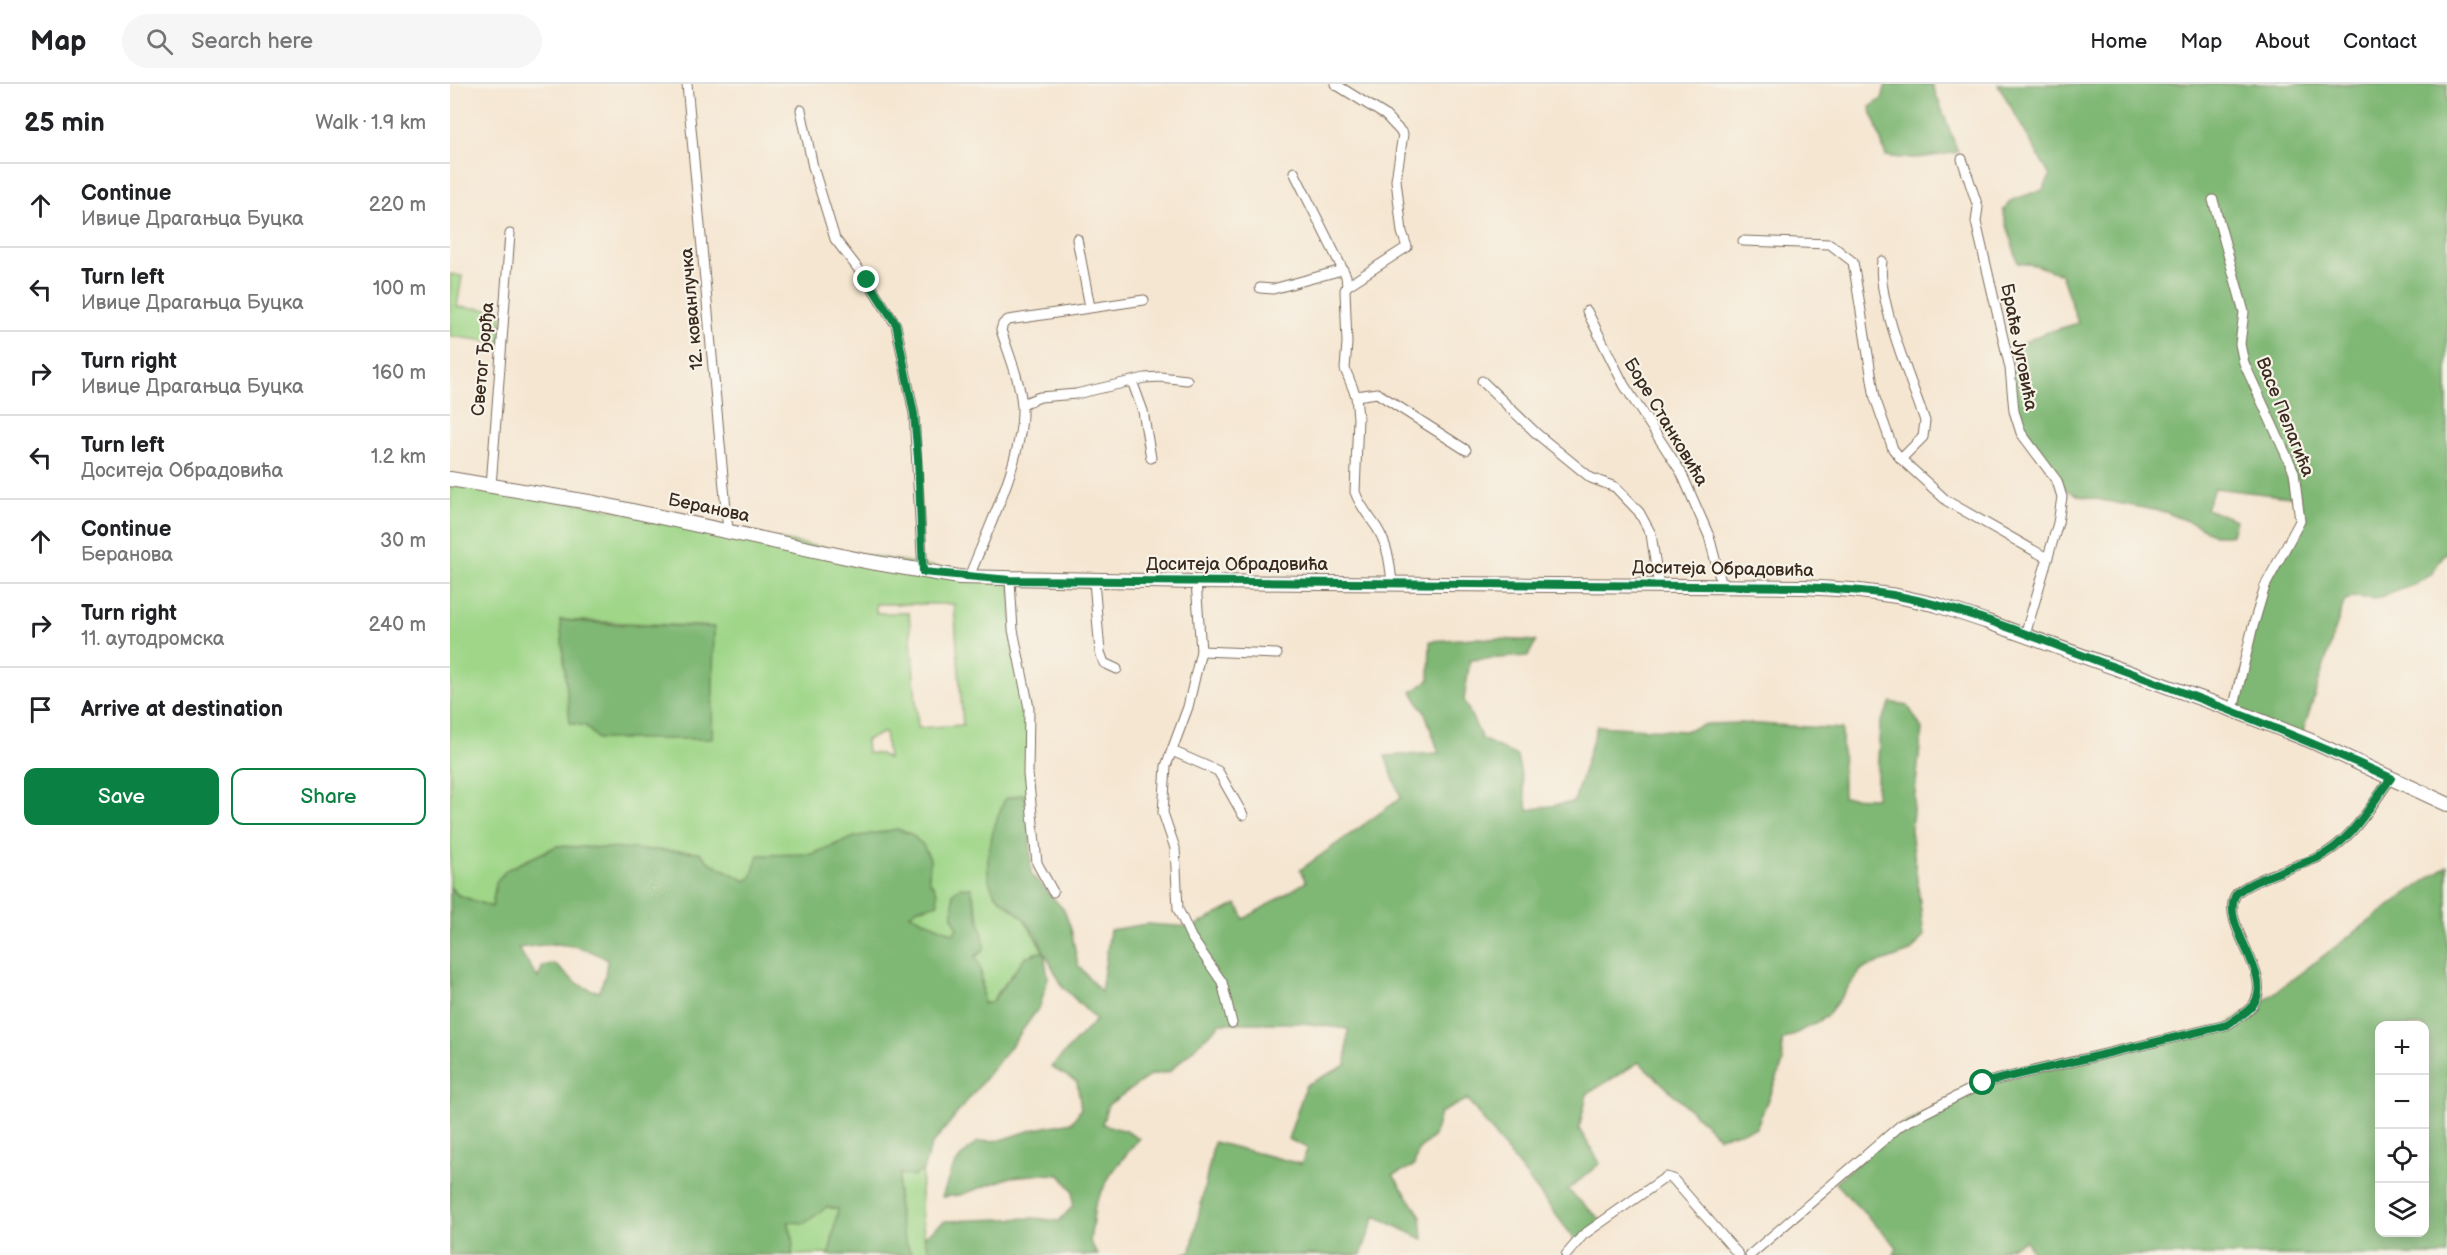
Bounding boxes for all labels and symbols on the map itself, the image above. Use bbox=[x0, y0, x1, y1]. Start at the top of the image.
street label: 12. кованлучка bbox=[676, 247, 708, 371]
route end bbox=[853, 266, 879, 292]
street label: Браће Југовића bbox=[1996, 282, 2042, 413]
street label: Светог Ђорђа bbox=[468, 301, 498, 417]
street label: Боре Станковића bbox=[1619, 354, 1713, 490]
street label: Васе Пелагића bbox=[2252, 354, 2319, 480]
street label: Беранова bbox=[666, 489, 752, 527]
street label: Доситеја Обрадовића bbox=[1146, 554, 1328, 575]
street label: Доситеја Обрадовића bbox=[1632, 557, 1815, 581]
route start bbox=[1969, 1069, 1995, 1095]

